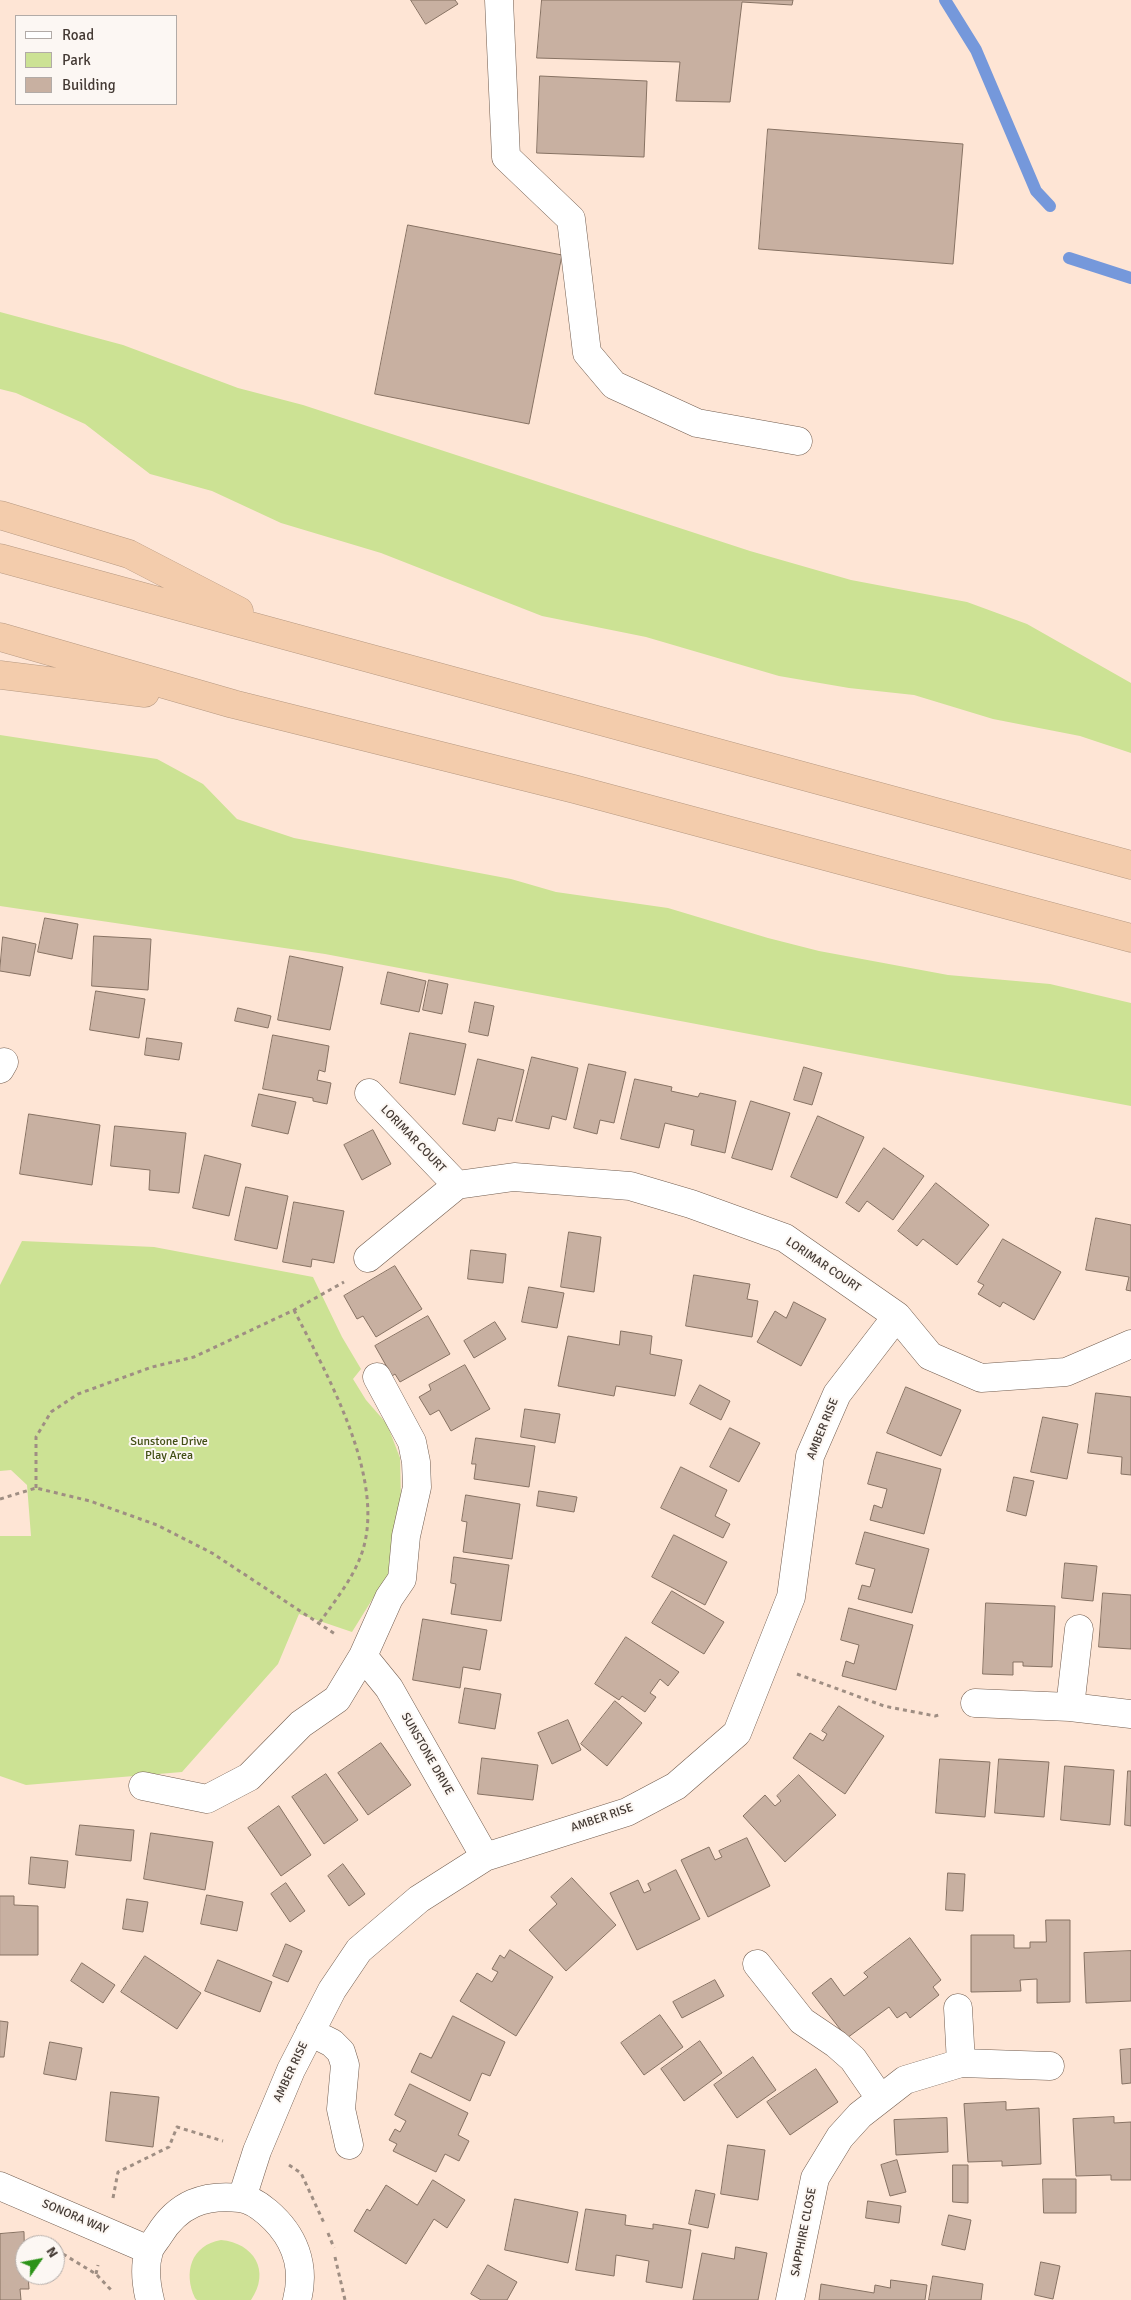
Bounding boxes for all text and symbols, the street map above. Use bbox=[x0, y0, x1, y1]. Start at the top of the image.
legend bbox=[15, 15, 178, 105]
text: Road bbox=[62, 26, 94, 44]
text: Park bbox=[62, 51, 91, 69]
text: Building bbox=[62, 76, 116, 94]
street label: LORIMAR COURT bbox=[377, 1103, 449, 1175]
street label: LORIMAR COURT bbox=[783, 1235, 863, 1295]
street label: AMBER RISE bbox=[804, 1396, 842, 1462]
park label: Sunstone Drive Play Area bbox=[130, 1435, 208, 1463]
street label: SUNSTONE DRIVE bbox=[398, 1710, 456, 1798]
street label: AMBER RISE bbox=[569, 1801, 635, 1835]
street label: AMBER RISE bbox=[271, 2039, 311, 2105]
street label: SAPPHIRE CLOSE bbox=[788, 2186, 820, 2278]
street label: SONORA WAY bbox=[40, 2197, 110, 2237]
north arrow bbox=[15, 2235, 65, 2285]
text: N bbox=[42, 2243, 62, 2261]

